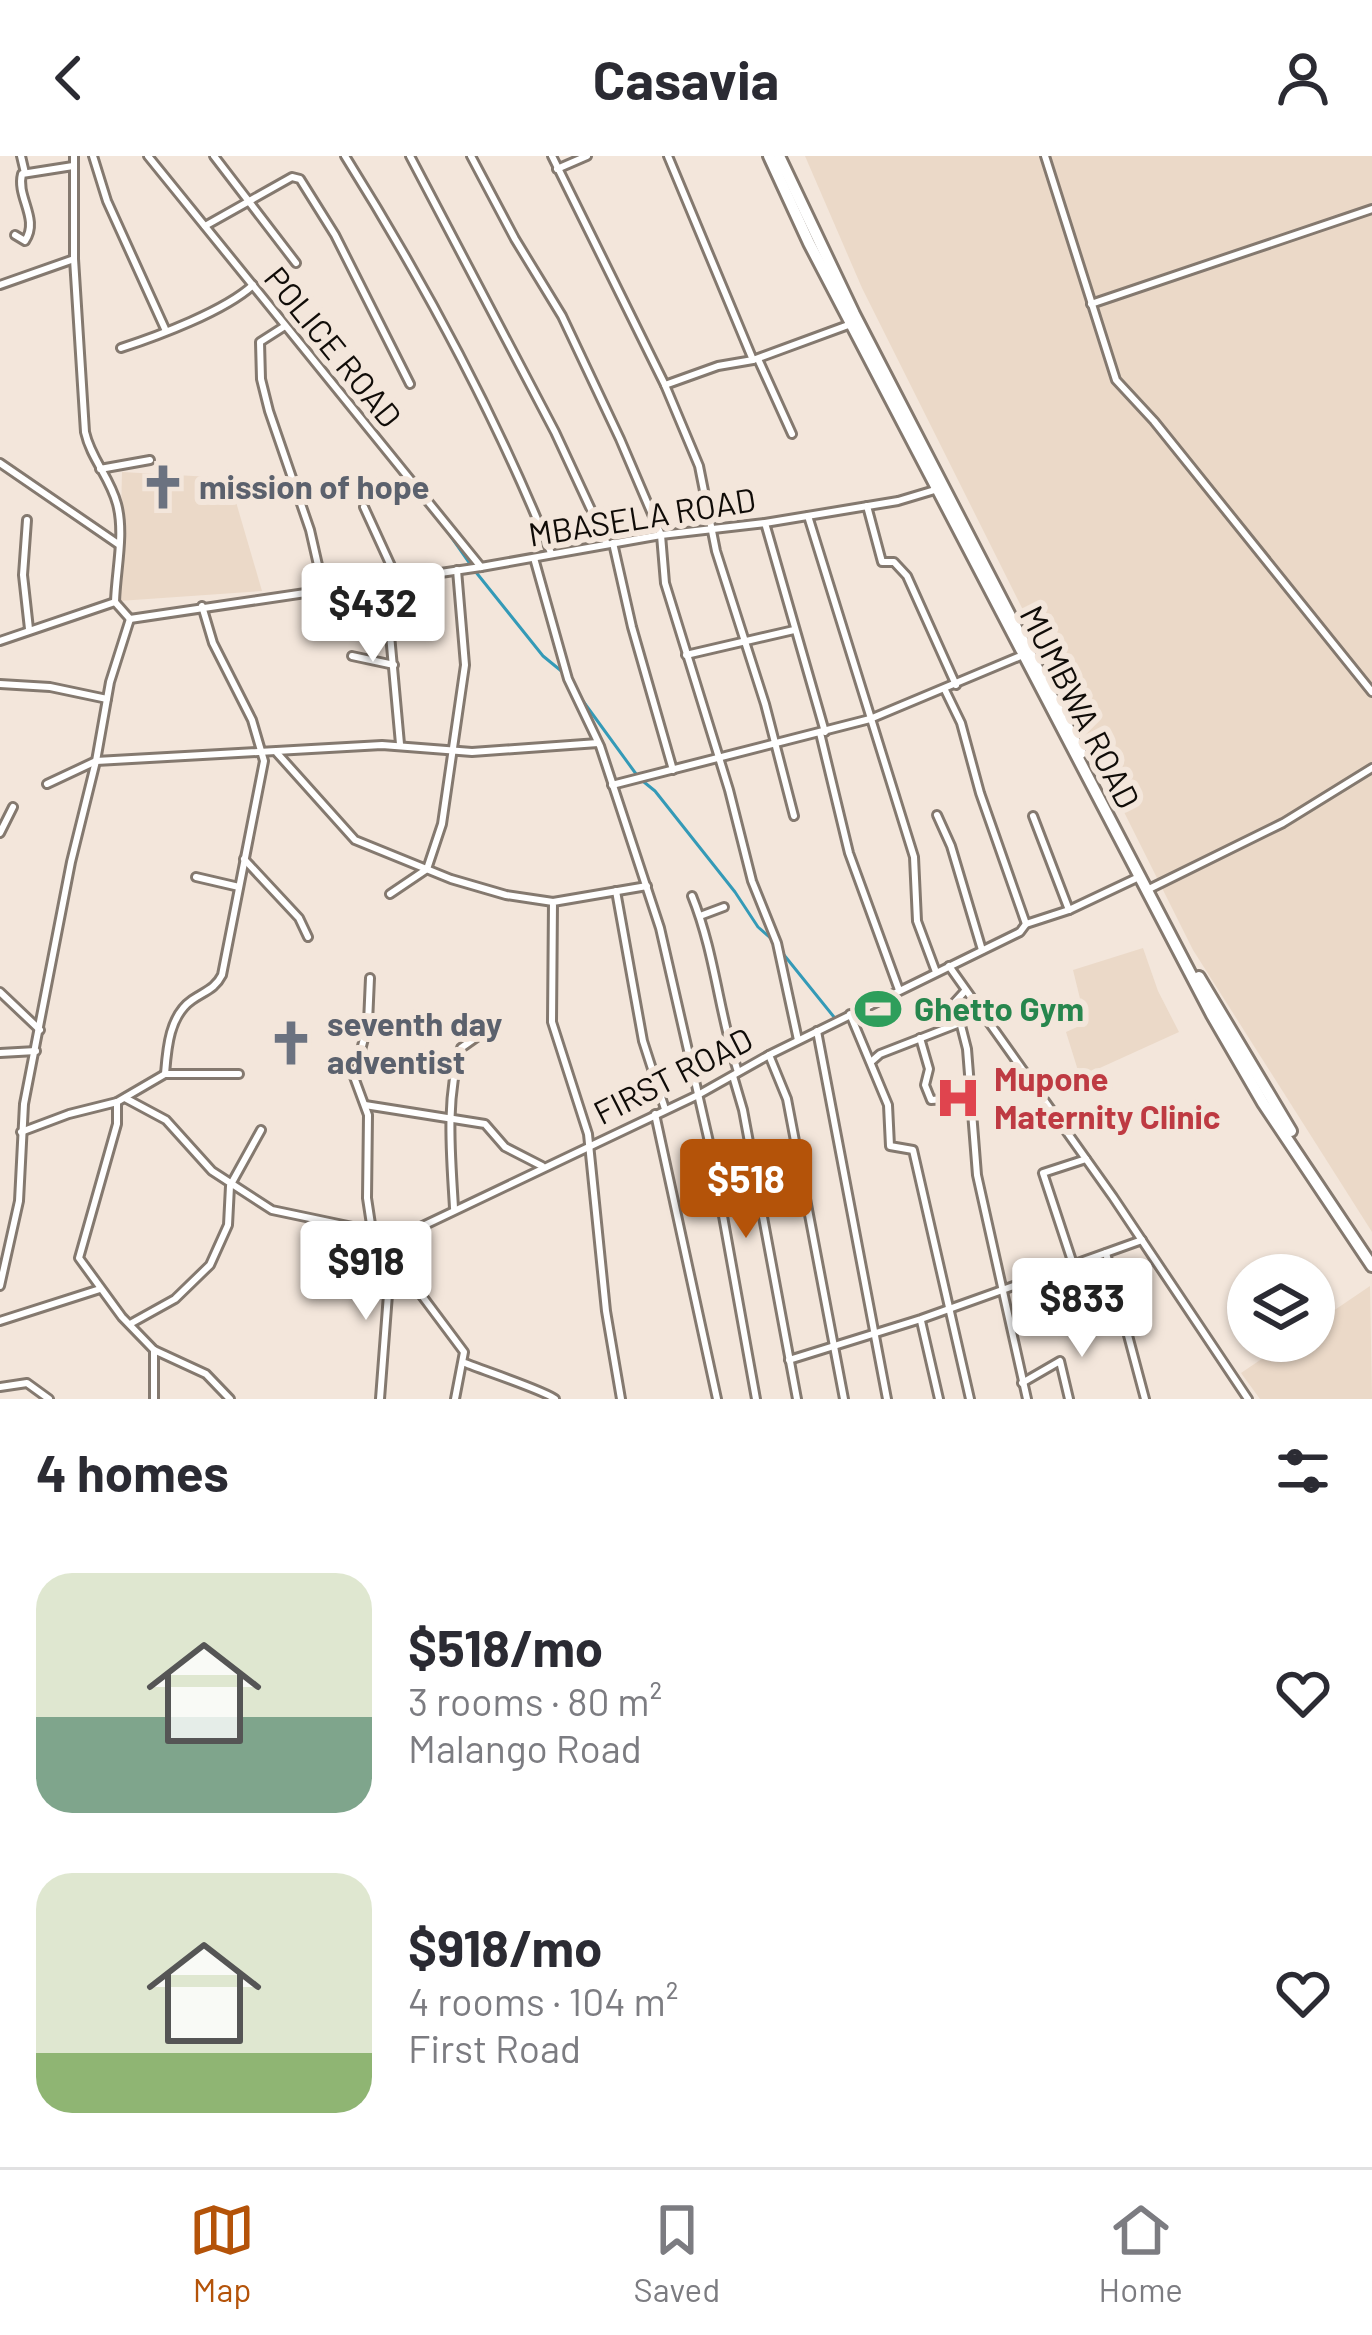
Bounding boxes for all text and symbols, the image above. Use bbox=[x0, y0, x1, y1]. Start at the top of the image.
icon: back bbox=[36, 45, 102, 111]
icon: person bbox=[1270, 45, 1336, 111]
text: Casavia bbox=[593, 46, 779, 111]
street label: POLICE ROAD bbox=[257, 258, 411, 435]
church icon: mission of hope bbox=[138, 462, 188, 512]
place label: mission of hope bbox=[199, 466, 430, 506]
street label: MBASELA ROAD bbox=[525, 478, 758, 554]
pin: $432 bbox=[302, 563, 444, 665]
text: $432 bbox=[329, 578, 417, 625]
street label: MUMBWA ROAD bbox=[1013, 598, 1149, 815]
sports icon: Ghetto Gym bbox=[853, 984, 903, 1034]
place label: Ghetto Gym bbox=[914, 988, 1084, 1028]
place label: seventh day adventist bbox=[327, 1003, 503, 1081]
church icon: seventh day adventist bbox=[266, 1018, 316, 1068]
street label: FIRST ROAD bbox=[587, 1018, 759, 1132]
place label: Mupone Maternity Clinic bbox=[994, 1058, 1221, 1136]
hospital icon: Mupone Maternity Clinic bbox=[933, 1073, 983, 1123]
pin: $518 bbox=[675, 1139, 817, 1241]
text: $518 bbox=[707, 1154, 785, 1201]
pin: $918 bbox=[295, 1221, 437, 1323]
text: $918 bbox=[327, 1236, 405, 1283]
map controls bbox=[1227, 1254, 1335, 1362]
button: layers bbox=[1227, 1254, 1335, 1362]
pin: $833 bbox=[1011, 1258, 1153, 1360]
text: $833 bbox=[1039, 1273, 1125, 1320]
icon: filters bbox=[1270, 1438, 1336, 1504]
text: 4 homes bbox=[36, 1441, 229, 1502]
text: $518/mo bbox=[408, 1616, 603, 1677]
icon: home bbox=[132, 1621, 276, 1765]
icon: heart bbox=[1270, 1660, 1336, 1726]
text: 3 rooms · 80 m² bbox=[408, 1677, 662, 1724]
text: Malango Road bbox=[408, 1724, 642, 1771]
text: $918/mo bbox=[408, 1916, 602, 1977]
icon: home bbox=[132, 1921, 276, 2065]
icon: heart bbox=[1270, 1960, 1336, 2026]
text: 4 rooms · 104 m² bbox=[408, 1977, 679, 2024]
text: First Road bbox=[408, 2024, 581, 2071]
tab: Map bbox=[189, 2197, 255, 2309]
tab: Saved bbox=[634, 2197, 720, 2309]
tab: Home bbox=[1099, 2197, 1183, 2309]

